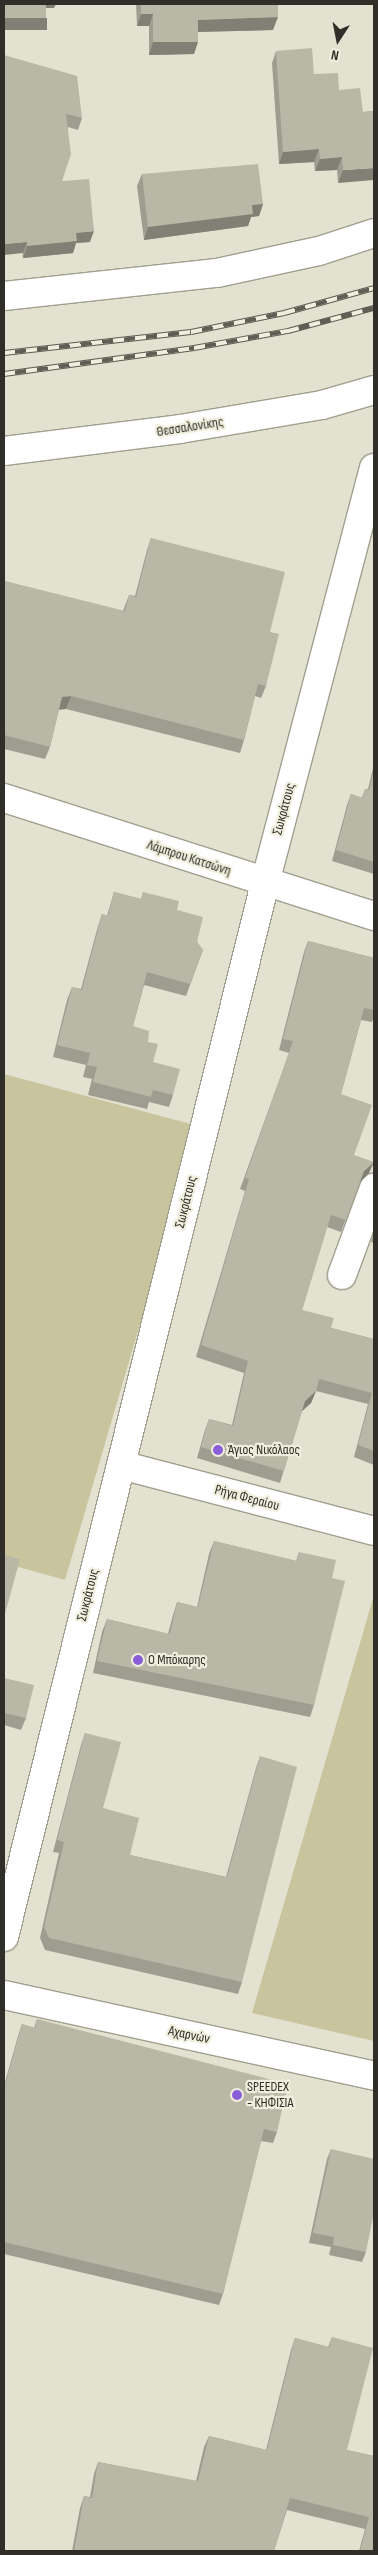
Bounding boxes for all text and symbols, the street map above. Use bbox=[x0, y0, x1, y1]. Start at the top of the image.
north arrow bbox=[313, 15, 363, 65]
text: N bbox=[330, 46, 340, 64]
street label: Θεσσαλονίκης bbox=[155, 413, 225, 441]
street label: Σωκράτους bbox=[269, 781, 299, 837]
street label: Λάμπρου Κατσώνη bbox=[145, 837, 233, 879]
street label: Σωκράτους bbox=[171, 1174, 201, 1230]
place label: Άγιος Νικόλαος bbox=[228, 1442, 300, 1458]
marker: Άγιος Νικόλαος bbox=[212, 1444, 224, 1456]
street label: Ρήγα Φεραίου bbox=[213, 1481, 281, 1515]
street label: Σωκράτους bbox=[73, 1567, 103, 1623]
place label: Ο Μπόκαρης bbox=[148, 1652, 206, 1668]
marker: Ο Μπόκαρης bbox=[132, 1654, 144, 1666]
street label: Αχαρνών bbox=[167, 2022, 211, 2048]
place label: SPEEDEX - ΚΗΦΙΣΙΑ bbox=[247, 2079, 293, 2112]
marker: SPEEDEX - ΚΗΦΙΣΙΑ bbox=[231, 2089, 243, 2101]

